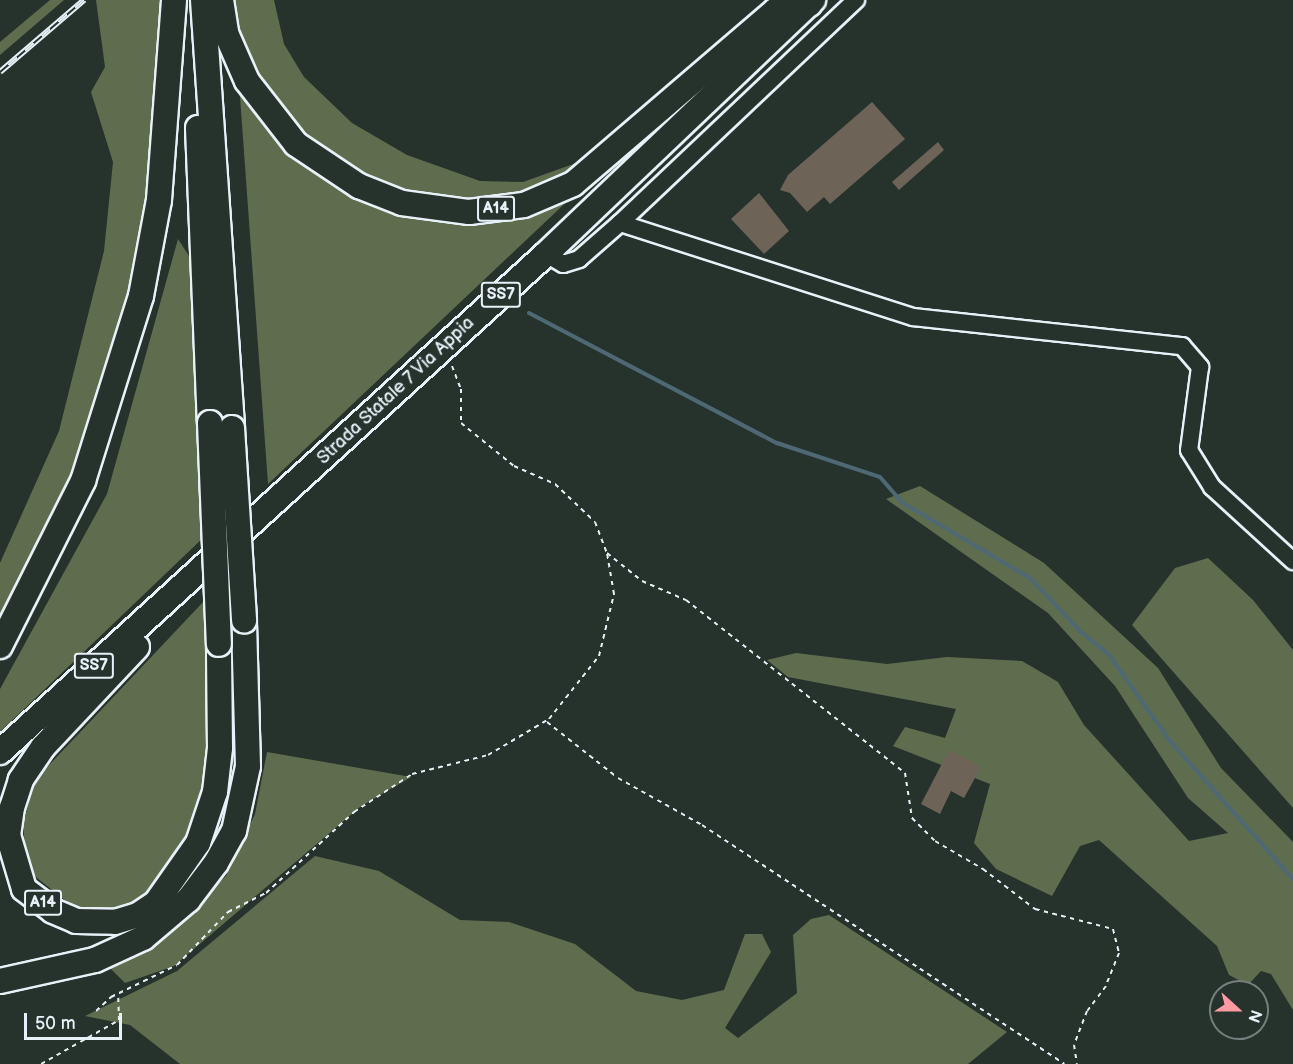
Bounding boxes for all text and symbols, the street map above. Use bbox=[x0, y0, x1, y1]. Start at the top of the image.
road number: A14 bbox=[476, 196, 516, 222]
road number: SS7 bbox=[480, 282, 522, 308]
street label: Strada Statale 7 Via Appia bbox=[312, 312, 480, 470]
road number: SS7 bbox=[73, 653, 115, 679]
road number: A14 bbox=[24, 890, 63, 916]
north arrow bbox=[1209, 980, 1269, 1040]
scale bar bbox=[27, 1001, 124, 1039]
text: N bbox=[1243, 1007, 1265, 1025]
text: 50 m bbox=[35, 1013, 76, 1034]

